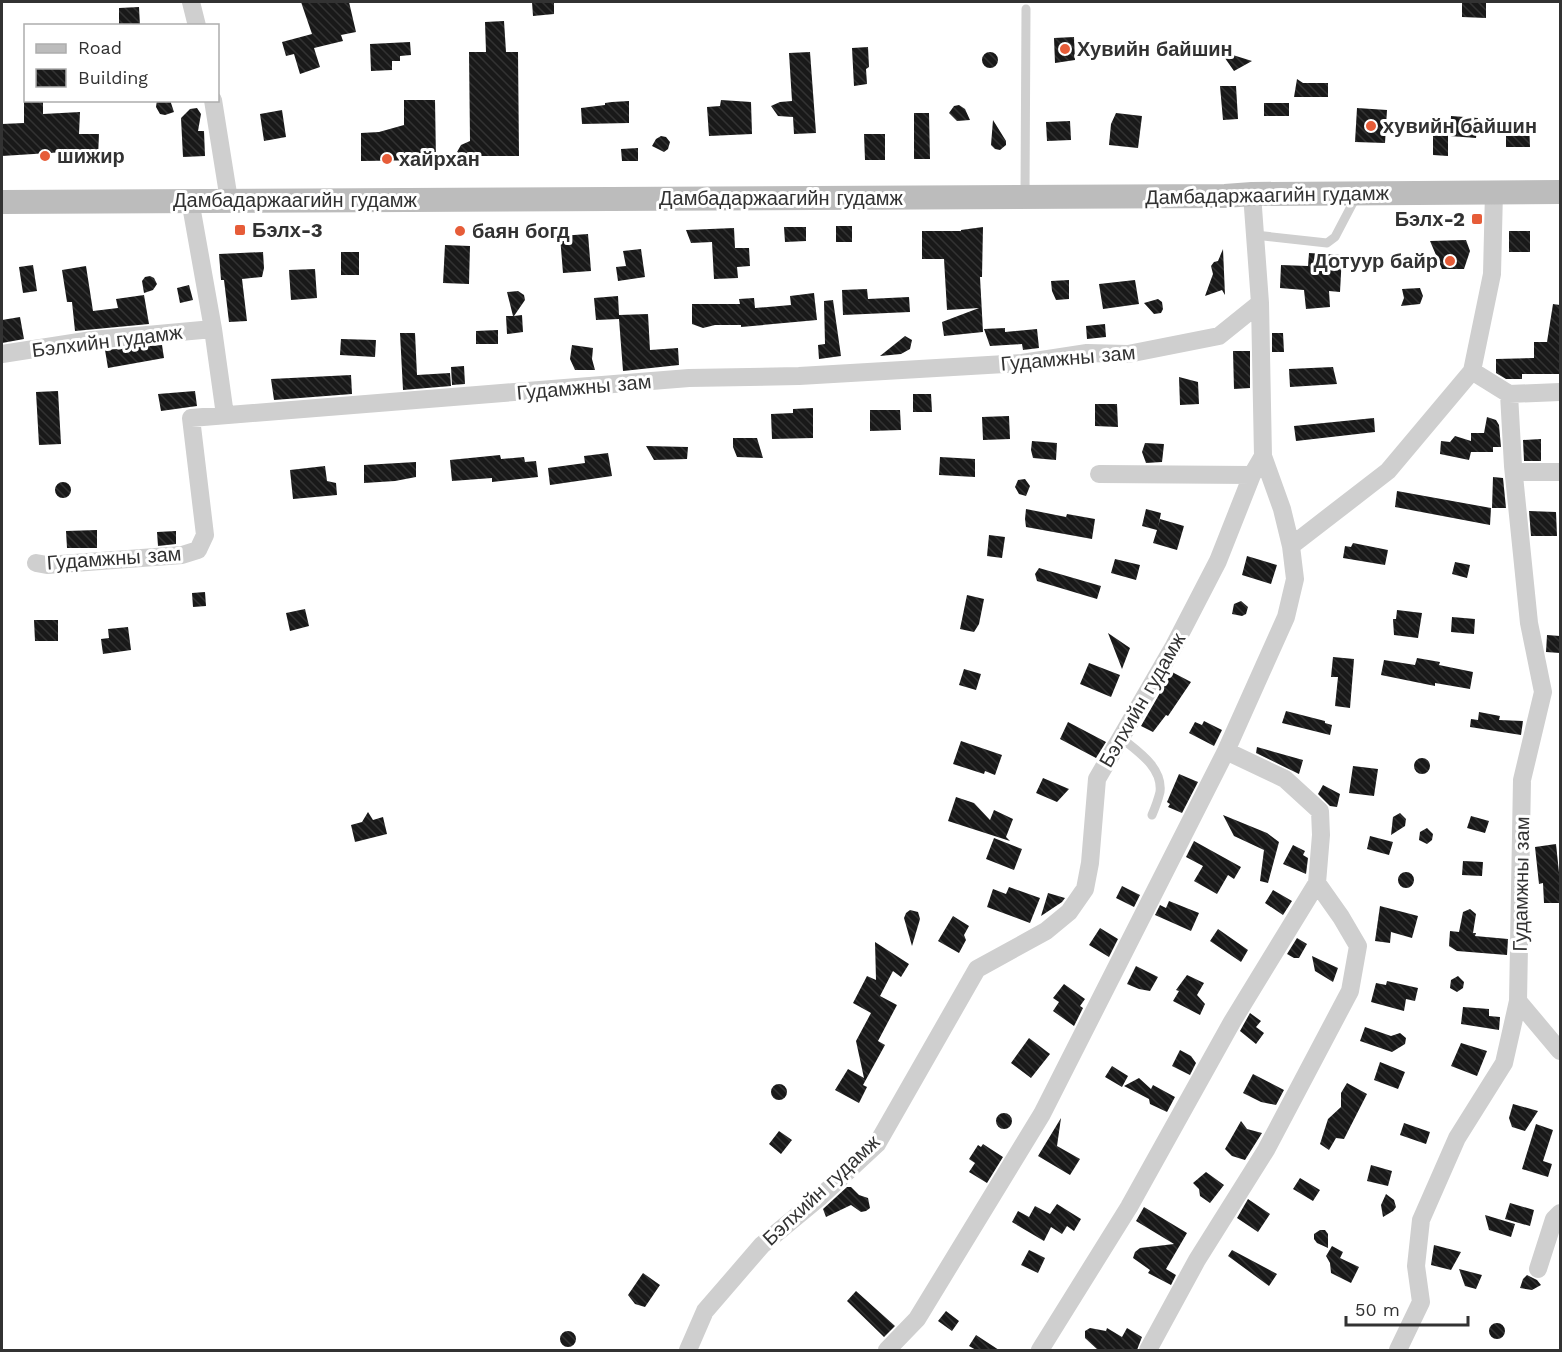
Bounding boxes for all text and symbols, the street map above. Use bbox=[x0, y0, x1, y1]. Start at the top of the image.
legend bbox=[24, 24, 219, 102]
text: Road bbox=[78, 37, 122, 58]
place label: Хувийн байшин bbox=[1077, 37, 1233, 61]
marker: Хувийн байшин bbox=[1058, 42, 1072, 56]
text: Building bbox=[78, 67, 148, 88]
place label: хувийн байшин bbox=[1383, 114, 1537, 138]
marker: хувийн байшин bbox=[1364, 119, 1378, 133]
place label: шижир bbox=[57, 144, 125, 168]
place label: хайрхан bbox=[399, 147, 480, 171]
marker: шижир bbox=[38, 149, 52, 163]
marker: хайрхан bbox=[380, 152, 394, 166]
street label: Дамбадаржаагийн гудамж bbox=[1145, 181, 1390, 209]
street label: Дамбадаржаагийн гудамж bbox=[659, 186, 904, 210]
street label: Дамбадаржаагийн гудамж bbox=[173, 188, 418, 212]
place label: Бэлх-2 bbox=[1395, 207, 1465, 231]
marker: Бэлх-2 bbox=[1470, 212, 1484, 226]
place label: Бэлх-3 bbox=[252, 218, 323, 242]
place label: баян богд bbox=[472, 219, 570, 243]
marker: Бэлх-3 bbox=[233, 223, 247, 237]
marker: баян богд bbox=[453, 224, 467, 238]
place label: Дотуур байр bbox=[1314, 249, 1438, 273]
marker: Дотуур байр bbox=[1443, 254, 1457, 268]
street label: Бэлхийн гудамж bbox=[30, 320, 184, 362]
street label: Гудамжны зам bbox=[1000, 340, 1136, 376]
street label: Гудамжны зам bbox=[516, 369, 652, 405]
street label: Гудамжны зам bbox=[46, 541, 182, 575]
street label: Бэлхийн гудамж bbox=[1094, 628, 1191, 772]
street label: Гудамжны зам bbox=[1508, 816, 1534, 952]
street label: Бэлхийн гудамж bbox=[757, 1129, 885, 1250]
scale bar bbox=[1346, 1289, 1468, 1327]
text: 50 m bbox=[1355, 1299, 1400, 1320]

